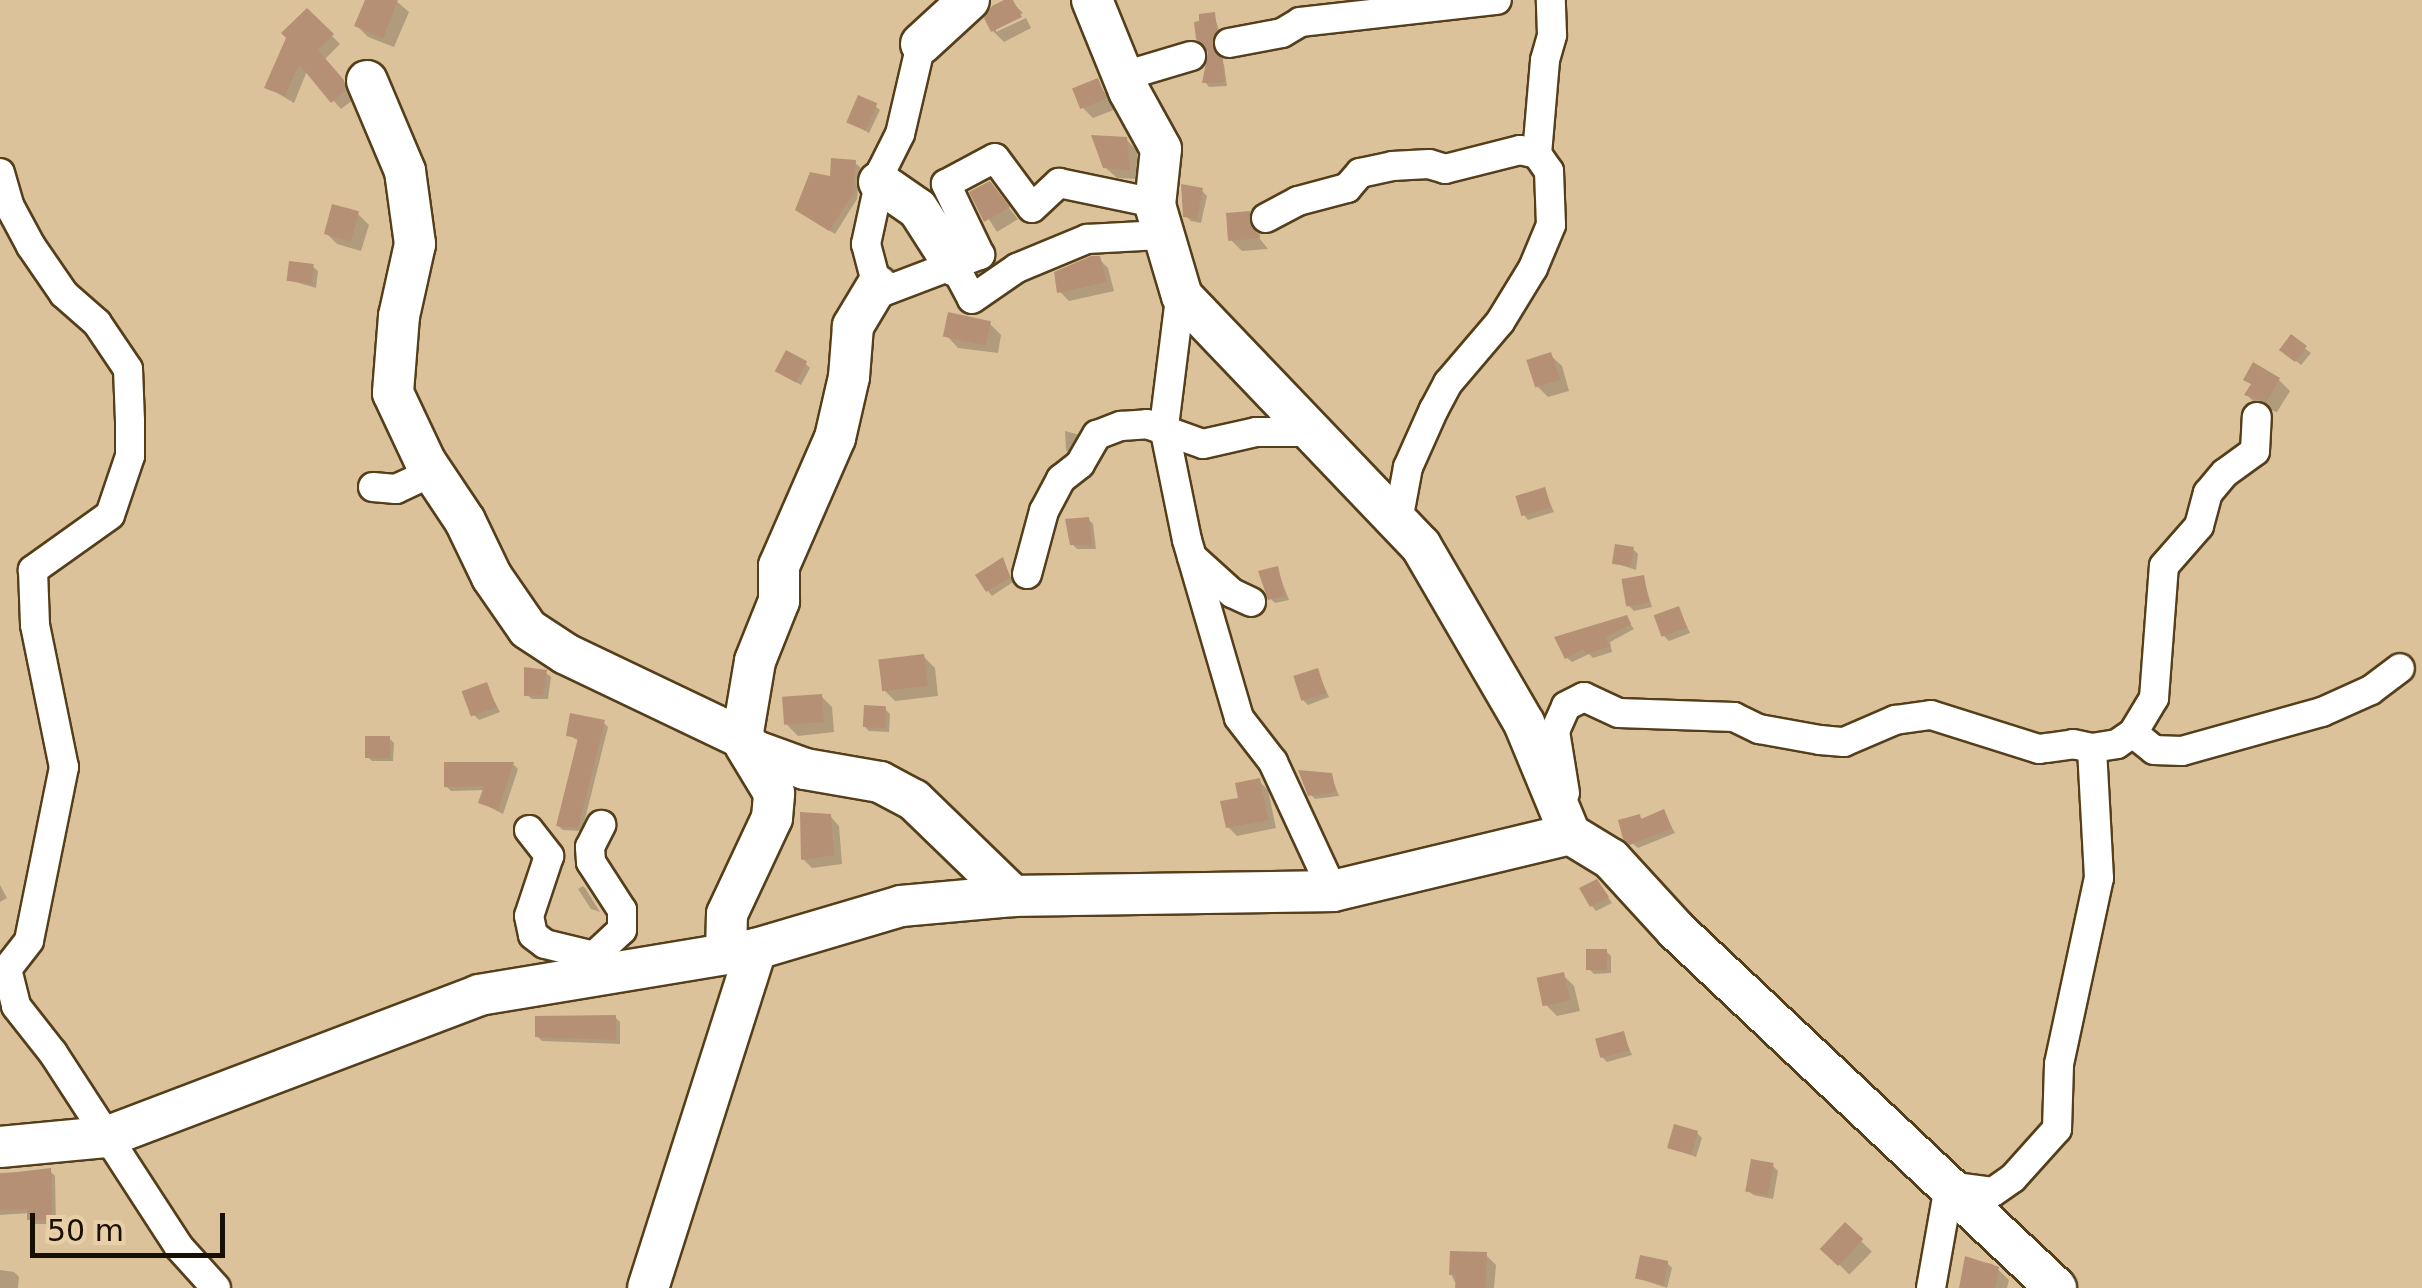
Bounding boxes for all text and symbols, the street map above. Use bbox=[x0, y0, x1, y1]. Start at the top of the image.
scale bar bbox=[35, 1193, 230, 1255]
text: 50 m bbox=[47, 1213, 124, 1248]

